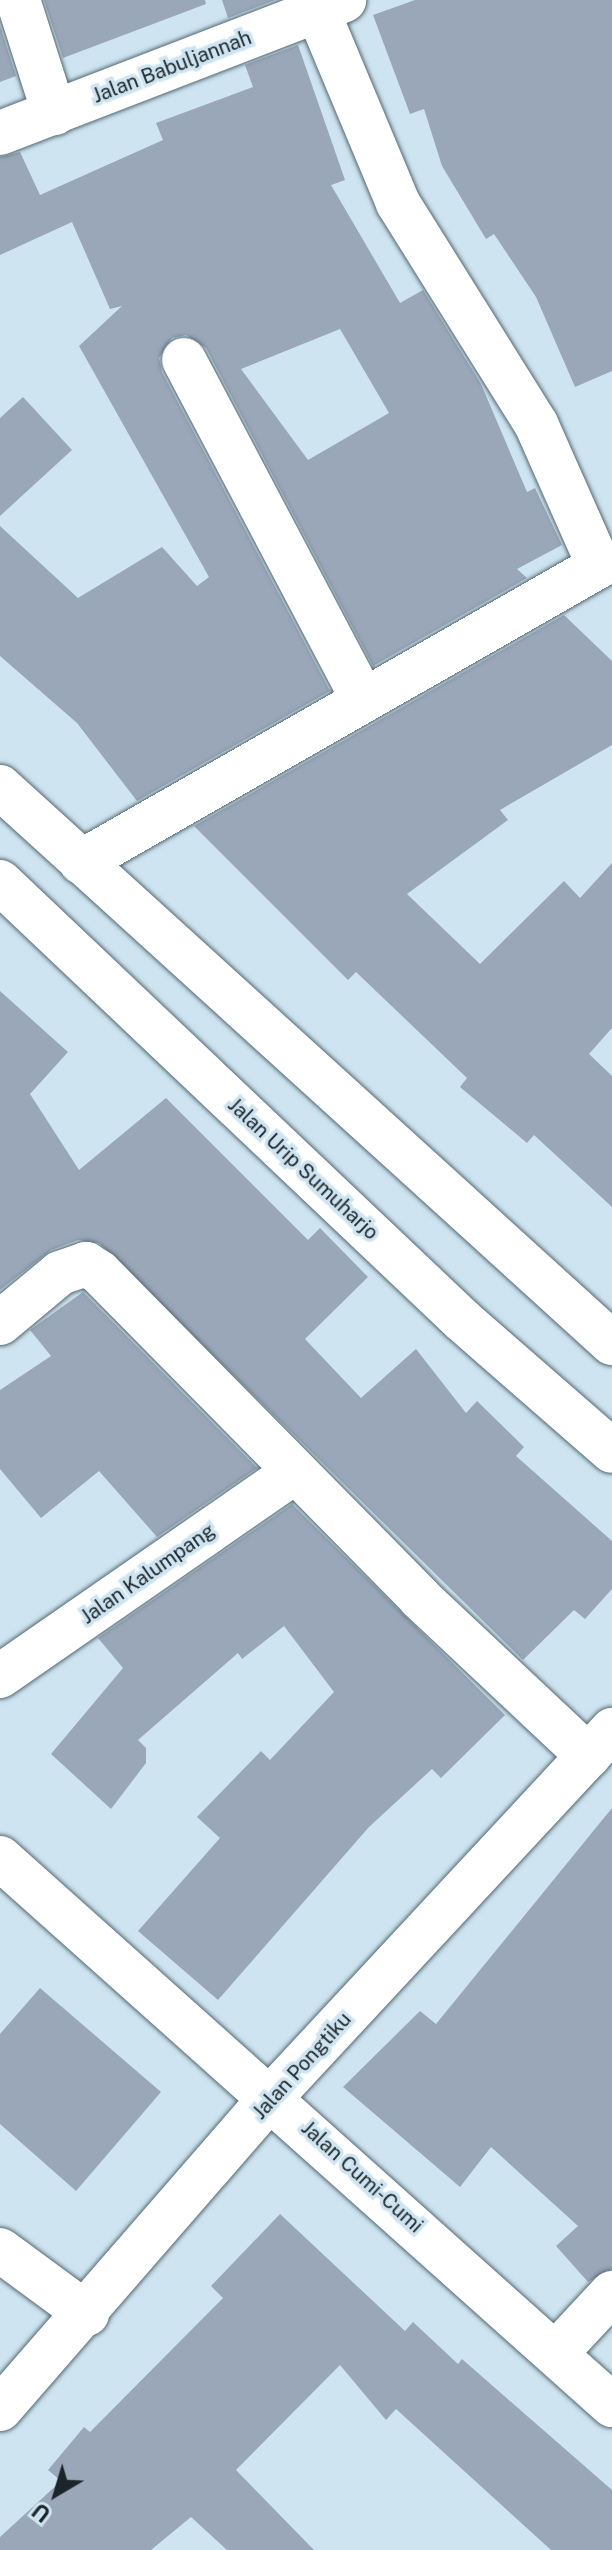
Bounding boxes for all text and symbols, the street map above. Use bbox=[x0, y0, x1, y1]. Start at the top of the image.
street label: Jalan Babuljannah bbox=[89, 26, 255, 108]
street label: Jalan Urip Sumuharjo bbox=[223, 1093, 383, 1245]
street label: Jalan Kalumpang bbox=[76, 1519, 220, 1629]
street label: Jalan Pongtiku bbox=[248, 2008, 356, 2124]
street label: Jalan Cumi-Cumi bbox=[296, 2116, 428, 2238]
north arrow bbox=[16, 2454, 96, 2534]
text: U bbox=[27, 2498, 56, 2528]

